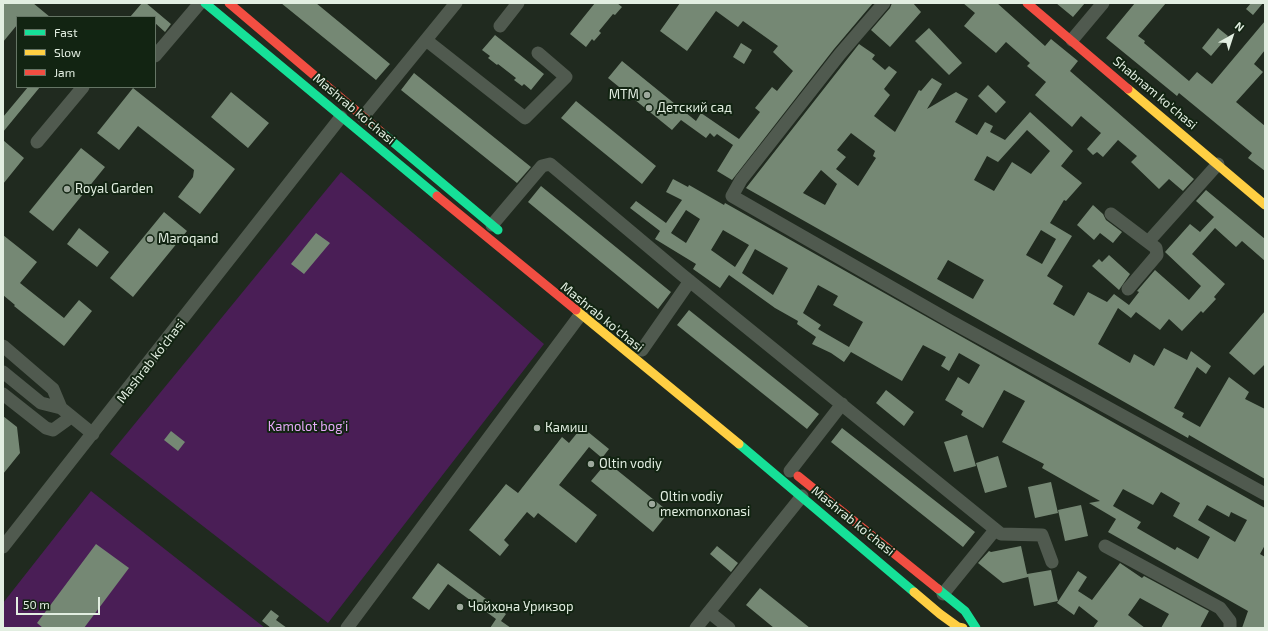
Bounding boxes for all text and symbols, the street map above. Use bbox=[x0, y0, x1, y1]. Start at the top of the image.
legend bbox=[16, 16, 156, 88]
north arrow bbox=[1212, 16, 1252, 56]
text: N bbox=[1233, 19, 1247, 34]
text: Fast bbox=[54, 25, 77, 39]
text: Slow bbox=[54, 45, 81, 59]
street label: Shabnam ko'chasi bbox=[1110, 53, 1200, 133]
text: Jam bbox=[54, 65, 75, 79]
street label: Mashrab ko'chasi bbox=[310, 70, 398, 148]
place label: MTM bbox=[609, 87, 639, 103]
marker: MTM bbox=[642, 90, 652, 100]
place label: Детский сад bbox=[657, 100, 732, 116]
marker: Детский сад bbox=[644, 103, 654, 113]
place label: Royal Garden bbox=[75, 181, 153, 197]
marker: Royal Garden bbox=[62, 184, 72, 194]
place label: Maroqand bbox=[158, 231, 219, 247]
marker: Maroqand bbox=[145, 234, 155, 244]
street label: Mashrab ko'chasi bbox=[557, 279, 647, 355]
street label: Mashrab ko'chasi bbox=[113, 316, 189, 406]
park label: Kamolot bog'i bbox=[268, 419, 348, 435]
place label: Камиш bbox=[545, 420, 588, 436]
marker: Камиш bbox=[532, 423, 542, 433]
place label: Oltin vodiy bbox=[599, 456, 662, 472]
marker: Oltin vodiy bbox=[586, 459, 596, 469]
street label: Mashrab ko'chasi bbox=[808, 483, 898, 559]
place label: Oltin vodiy mexmonxonasi bbox=[660, 489, 750, 520]
marker: Oltin vodiy mexmonxonasi bbox=[647, 499, 657, 509]
scale bar bbox=[18, 589, 102, 615]
text: 50 m bbox=[23, 597, 50, 611]
place label: Чойхона Урикзор bbox=[468, 599, 574, 615]
marker: Чойхона Урикзор bbox=[455, 602, 465, 612]

